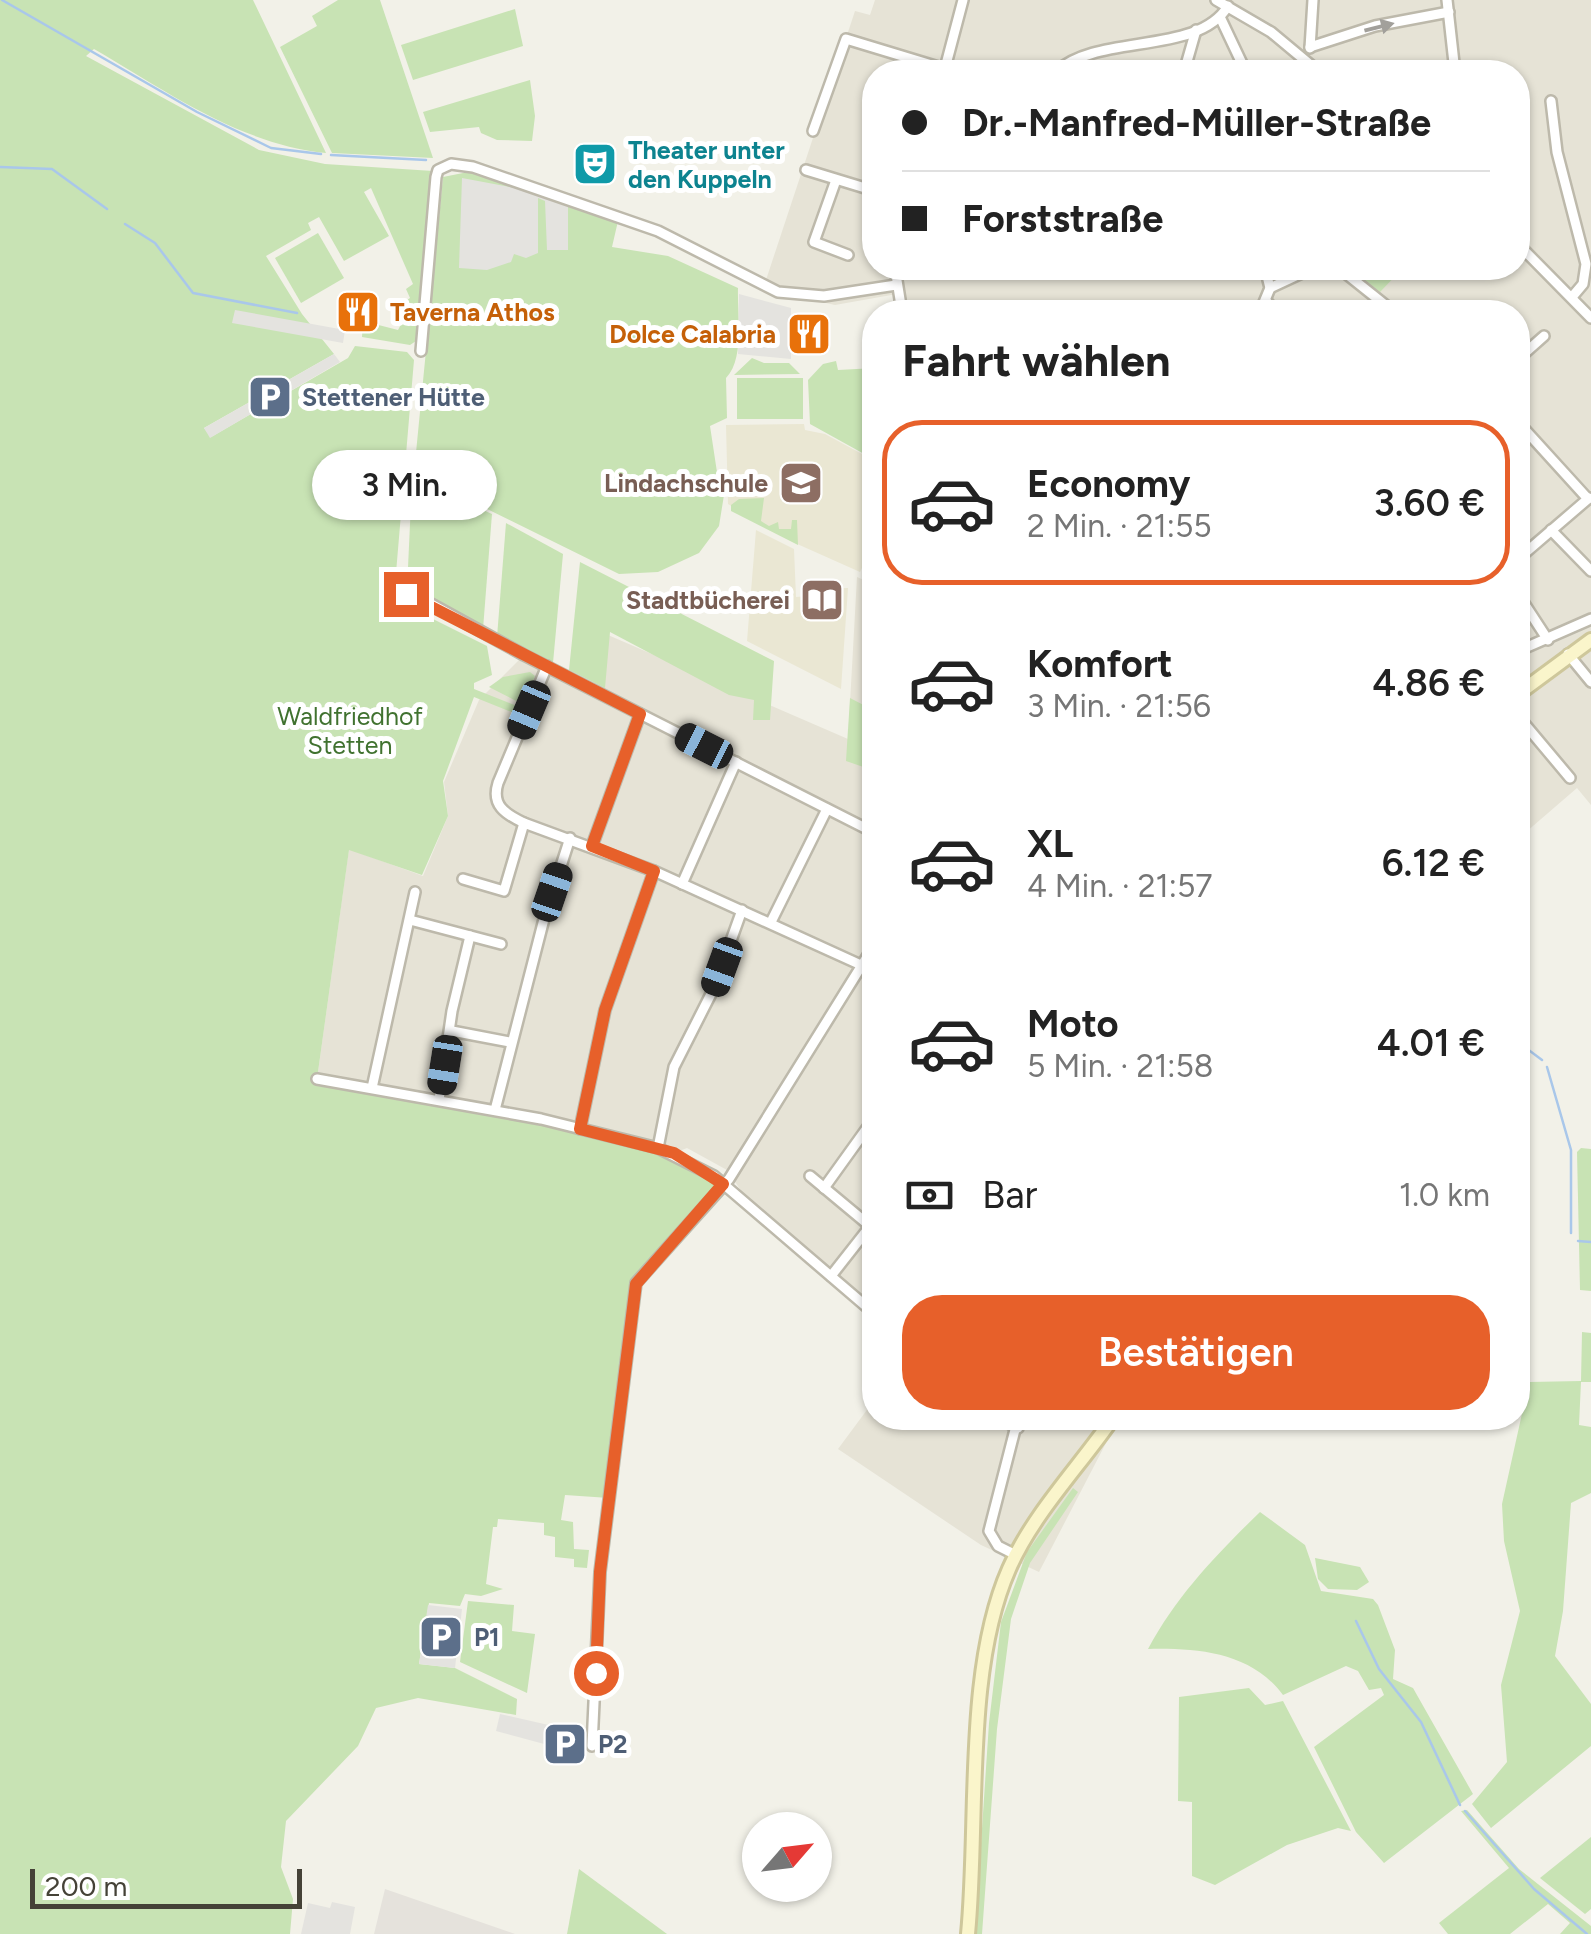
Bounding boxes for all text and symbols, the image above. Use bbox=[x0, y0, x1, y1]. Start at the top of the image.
one-way arrow bbox=[1364, 18, 1395, 34]
text: Dr.-Manfred-Müller-Straße bbox=[962, 100, 1431, 146]
place label: Theater unter den Kuppeln bbox=[628, 135, 785, 194]
theatre icon: Theater unter den Kuppeln bbox=[572, 141, 618, 187]
text: Forststraße bbox=[962, 196, 1163, 242]
restaurant icon: Taverna Athos bbox=[335, 289, 381, 335]
place label: Taverna Athos bbox=[390, 297, 555, 327]
restaurant icon: Dolce Calabria bbox=[786, 311, 832, 357]
place label: Dolce Calabria bbox=[609, 319, 776, 349]
text: Fahrt wählen bbox=[902, 333, 1171, 387]
parking icon: Stettener Hütte bbox=[247, 374, 293, 420]
place label: Stettener Hütte bbox=[302, 382, 485, 412]
callout: 3 Min. bbox=[314, 449, 498, 519]
icon: car bbox=[907, 458, 997, 548]
school or university icon: Lindachschule bbox=[778, 460, 824, 506]
text: Economy bbox=[1027, 461, 1190, 507]
text: 3 Min. bbox=[361, 466, 448, 504]
place label: Lindachschule bbox=[604, 468, 768, 498]
text: 3.60 € bbox=[1374, 480, 1485, 526]
text: 2 Min. · 21:55 bbox=[1027, 507, 1212, 545]
route end bbox=[384, 572, 429, 617]
library icon: Stadtbücherei bbox=[799, 577, 845, 623]
place label: Stadtbücherei bbox=[626, 585, 790, 615]
icon: car bbox=[907, 638, 997, 728]
text: Komfort bbox=[1027, 641, 1173, 687]
text: 4.86 € bbox=[1372, 660, 1485, 706]
car bbox=[503, 677, 555, 743]
text: 3 Min. · 21:56 bbox=[1027, 687, 1211, 725]
park label: Waldfriedhof Stetten bbox=[277, 701, 423, 760]
car bbox=[670, 719, 738, 773]
icon: car bbox=[907, 818, 997, 908]
text: XL bbox=[1027, 821, 1073, 867]
text: 6.12 € bbox=[1382, 840, 1485, 886]
car bbox=[528, 859, 576, 925]
text: 4 Min. · 21:57 bbox=[1027, 867, 1213, 905]
car bbox=[698, 934, 746, 1000]
icon: car bbox=[907, 998, 997, 1088]
text: Moto bbox=[1027, 1001, 1119, 1047]
text: 4.01 € bbox=[1377, 1020, 1485, 1066]
car bbox=[425, 1033, 465, 1097]
text: 5 Min. · 21:58 bbox=[1027, 1047, 1214, 1085]
icon: cash bbox=[902, 1168, 957, 1223]
text: Bar bbox=[982, 1172, 1037, 1218]
text: 1.0 km bbox=[1399, 1176, 1490, 1214]
button: Bestätigen bbox=[902, 1295, 1490, 1410]
parking icon: P1 bbox=[418, 1614, 464, 1660]
place label: P1 bbox=[474, 1622, 500, 1652]
route start bbox=[574, 1651, 619, 1696]
parking icon: P2 bbox=[542, 1721, 588, 1767]
place label: P2 bbox=[598, 1729, 628, 1759]
north arrow bbox=[742, 1812, 832, 1902]
map controls bbox=[742, 1812, 832, 1902]
scale bar bbox=[30, 1864, 302, 1908]
text: 200 m bbox=[45, 1869, 127, 1903]

